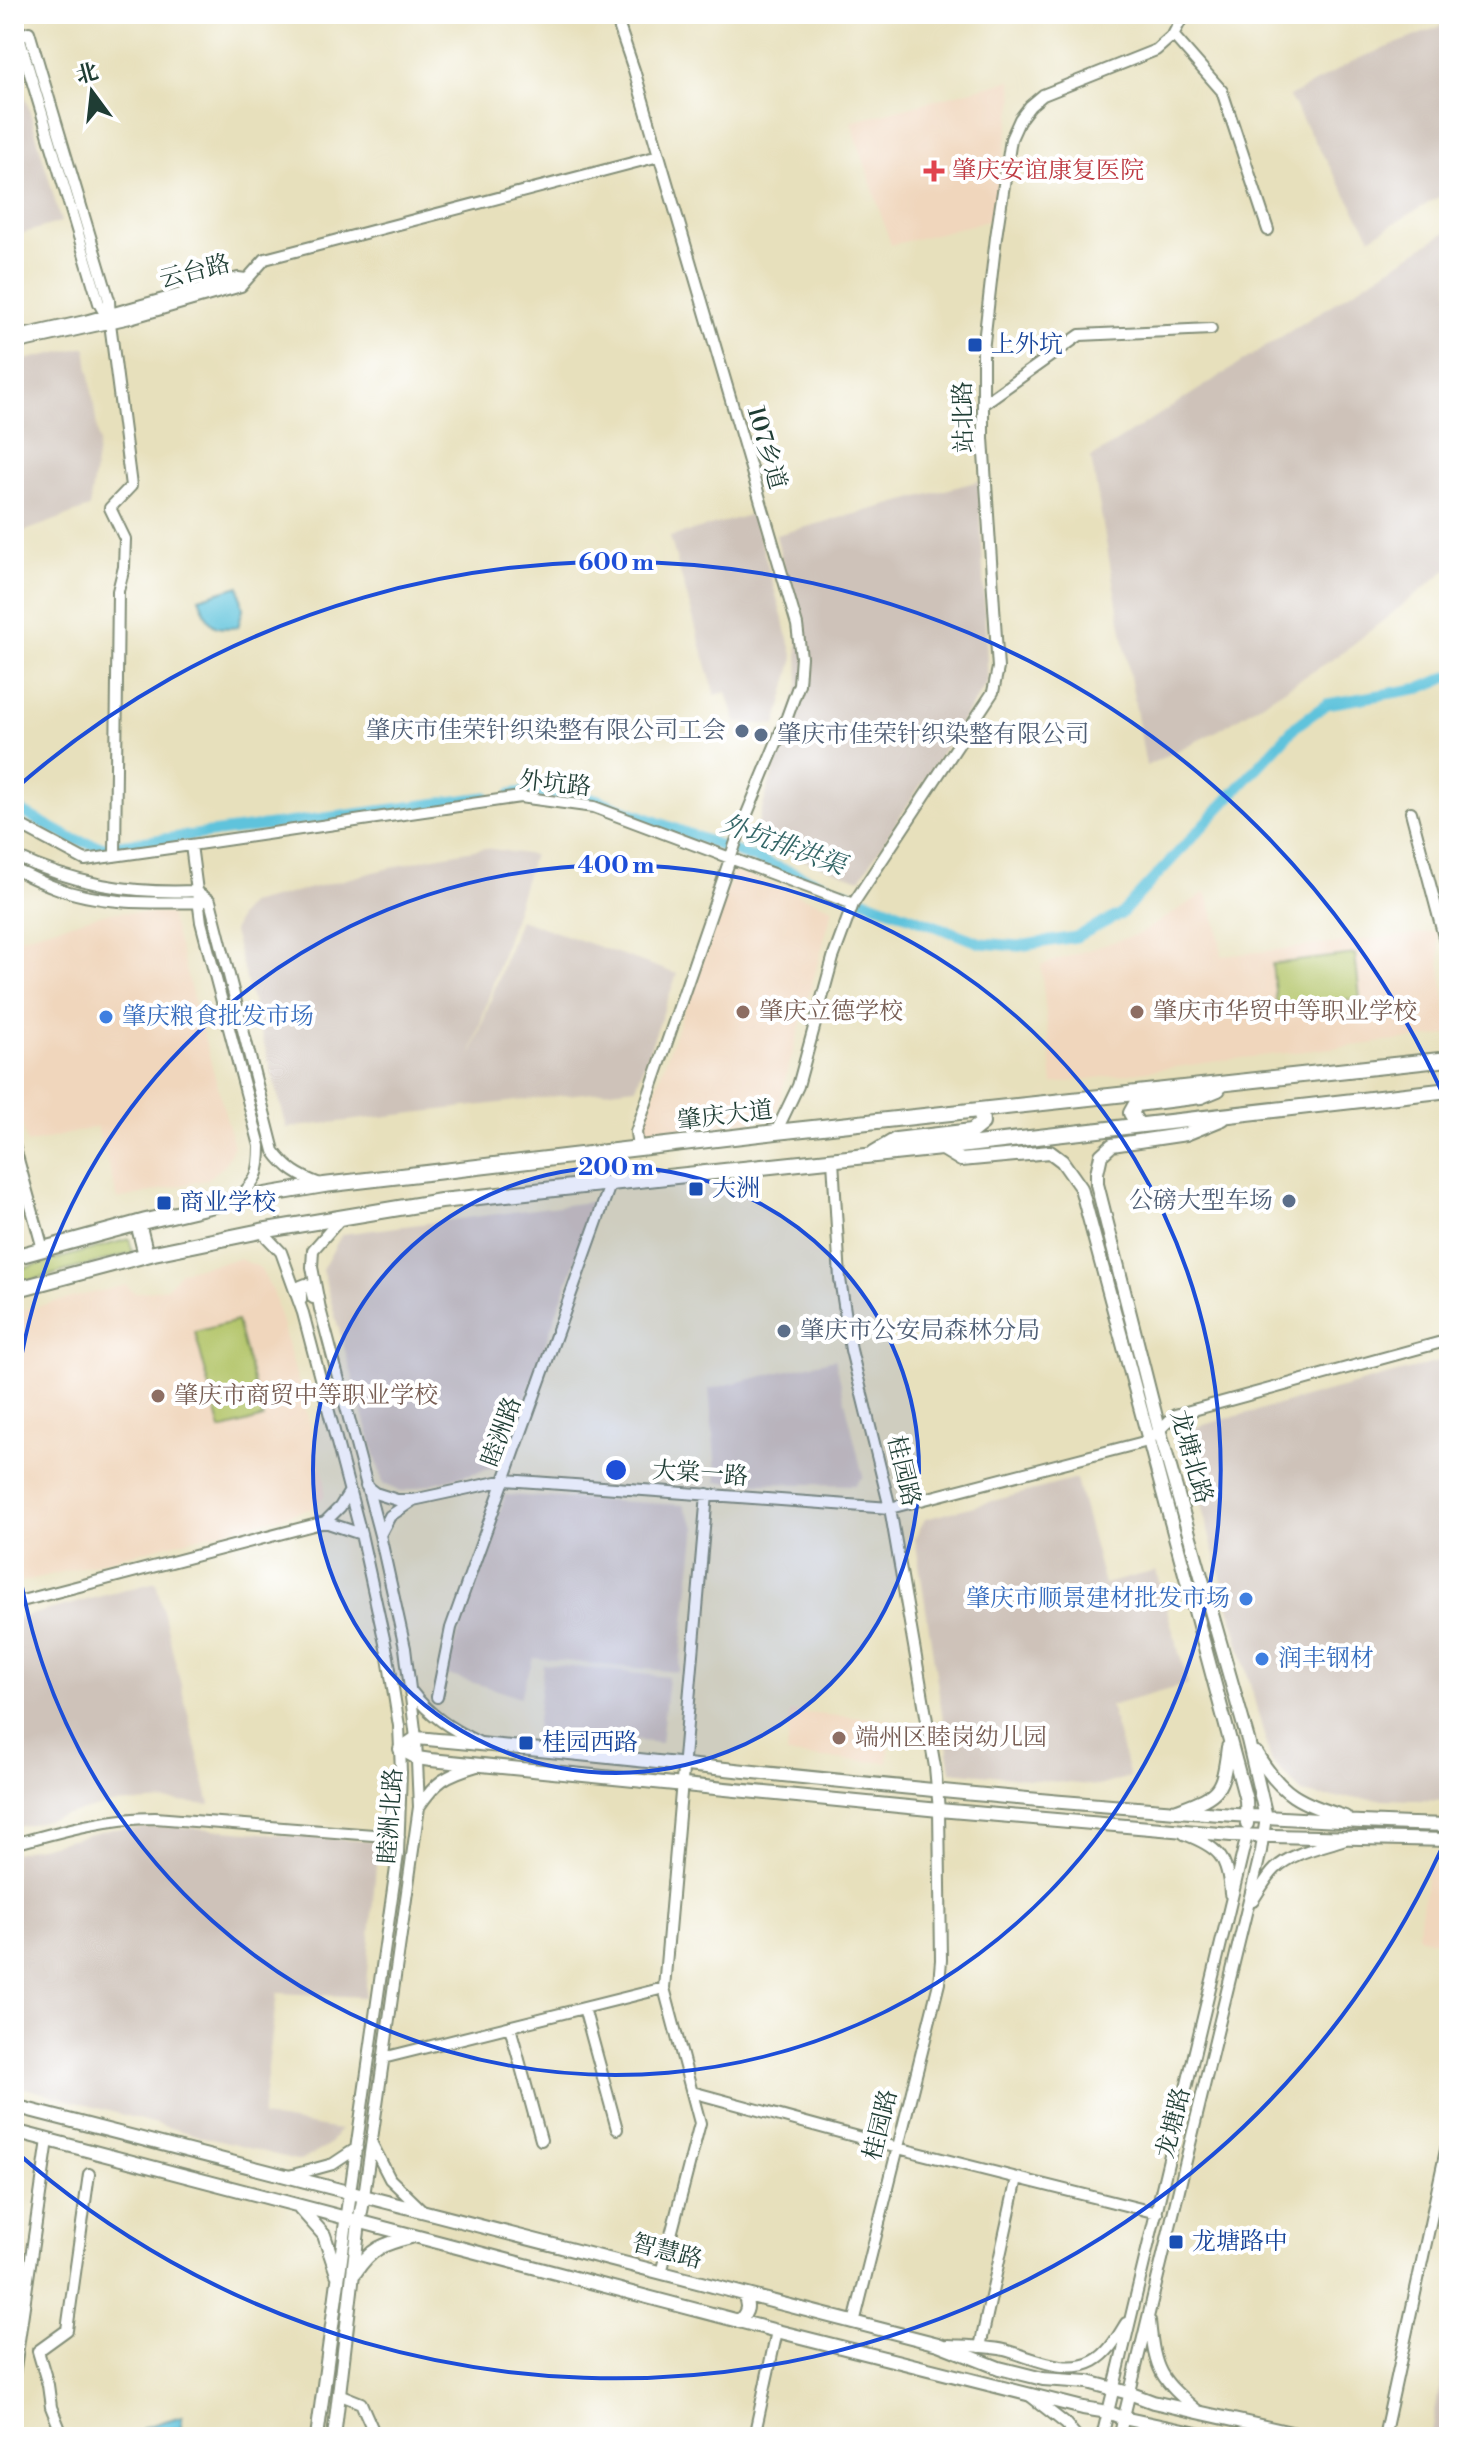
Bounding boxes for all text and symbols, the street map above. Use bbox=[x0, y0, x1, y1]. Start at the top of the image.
north arrow bbox=[52, 52, 132, 132]
text: 北 bbox=[73, 58, 101, 90]
place label: 肇庆安谊康复医院 bbox=[952, 156, 1144, 186]
marker: 肇庆安谊康复医院 bbox=[923, 160, 945, 182]
street label: 云台路 bbox=[156, 249, 234, 295]
place label: 上外坑 bbox=[991, 330, 1063, 360]
marker: 上外坑 bbox=[966, 336, 984, 354]
street label: 站北路 bbox=[948, 381, 980, 453]
street label: 107乡道 bbox=[740, 403, 792, 493]
text: 600 m bbox=[578, 548, 654, 578]
place label: 肇庆市佳荣针织染整有限公司工会 bbox=[366, 716, 726, 746]
place label: 肇庆市佳荣针织染整有限公司 bbox=[777, 720, 1089, 750]
marker: 肇庆市佳荣针织染整有限公司工会 bbox=[733, 722, 751, 740]
marker: 肇庆市佳荣针织染整有限公司 bbox=[752, 726, 770, 744]
street label: 外坑路 bbox=[518, 765, 592, 803]
water label: 外坑排洪渠 bbox=[716, 808, 852, 883]
text: 400 m bbox=[578, 851, 654, 881]
place label: 肇庆立德学校 bbox=[759, 997, 903, 1027]
place label: 肇庆市华贸中等职业学校 bbox=[1153, 997, 1417, 1027]
place label: 肇庆粮食批发市场 bbox=[122, 1002, 314, 1032]
marker: 肇庆立德学校 bbox=[734, 1003, 752, 1021]
marker: 肇庆市华贸中等职业学校 bbox=[1128, 1003, 1146, 1021]
marker: 肇庆粮食批发市场 bbox=[97, 1008, 115, 1026]
street label: 肇庆大道 bbox=[676, 1095, 774, 1137]
text: 200 m bbox=[578, 1153, 654, 1183]
place label: 大洲 bbox=[712, 1174, 760, 1204]
marker: 大洲 bbox=[687, 1180, 705, 1198]
place label: 公磅大型车场 bbox=[1129, 1186, 1273, 1216]
place label: 商业学校 bbox=[180, 1188, 276, 1218]
marker: 公磅大型车场 bbox=[1280, 1192, 1298, 1210]
marker: 商业学校 bbox=[155, 1194, 173, 1212]
place label: 肇庆市公安局森林分局 bbox=[800, 1316, 1040, 1346]
marker: 肇庆市公安局森林分局 bbox=[775, 1322, 793, 1340]
place label: 肇庆市商贸中等职业学校 bbox=[174, 1381, 438, 1411]
marker: 肇庆市商贸中等职业学校 bbox=[149, 1387, 167, 1405]
street label: 睦洲路 bbox=[476, 1393, 528, 1471]
street label: 龙塘北路 bbox=[1163, 1407, 1219, 1507]
street label: 桂园路 bbox=[880, 1433, 926, 1509]
centre of rings bbox=[602, 1456, 630, 1484]
street label: 大棠一路 bbox=[651, 1456, 749, 1492]
place label: 肇庆市顺景建材批发市场 bbox=[966, 1584, 1230, 1614]
marker: 肇庆市顺景建材批发市场 bbox=[1237, 1590, 1255, 1608]
place label: 润丰钢材 bbox=[1278, 1644, 1374, 1674]
marker: 润丰钢材 bbox=[1253, 1650, 1271, 1668]
place label: 端州区睦岗幼儿园 bbox=[855, 1723, 1047, 1753]
place label: 桂园西路 bbox=[542, 1728, 638, 1758]
marker: 端州区睦岗幼儿园 bbox=[830, 1729, 848, 1747]
marker: 桂园西路 bbox=[517, 1734, 535, 1752]
street label: 睦洲北路 bbox=[373, 1767, 409, 1865]
street label: 龙塘路 bbox=[1151, 2084, 1197, 2162]
street label: 桂园路 bbox=[858, 2086, 904, 2164]
place label: 龙塘路中 bbox=[1192, 2227, 1288, 2257]
street label: 智慧路 bbox=[628, 2228, 706, 2276]
marker: 龙塘路中 bbox=[1167, 2233, 1185, 2251]

